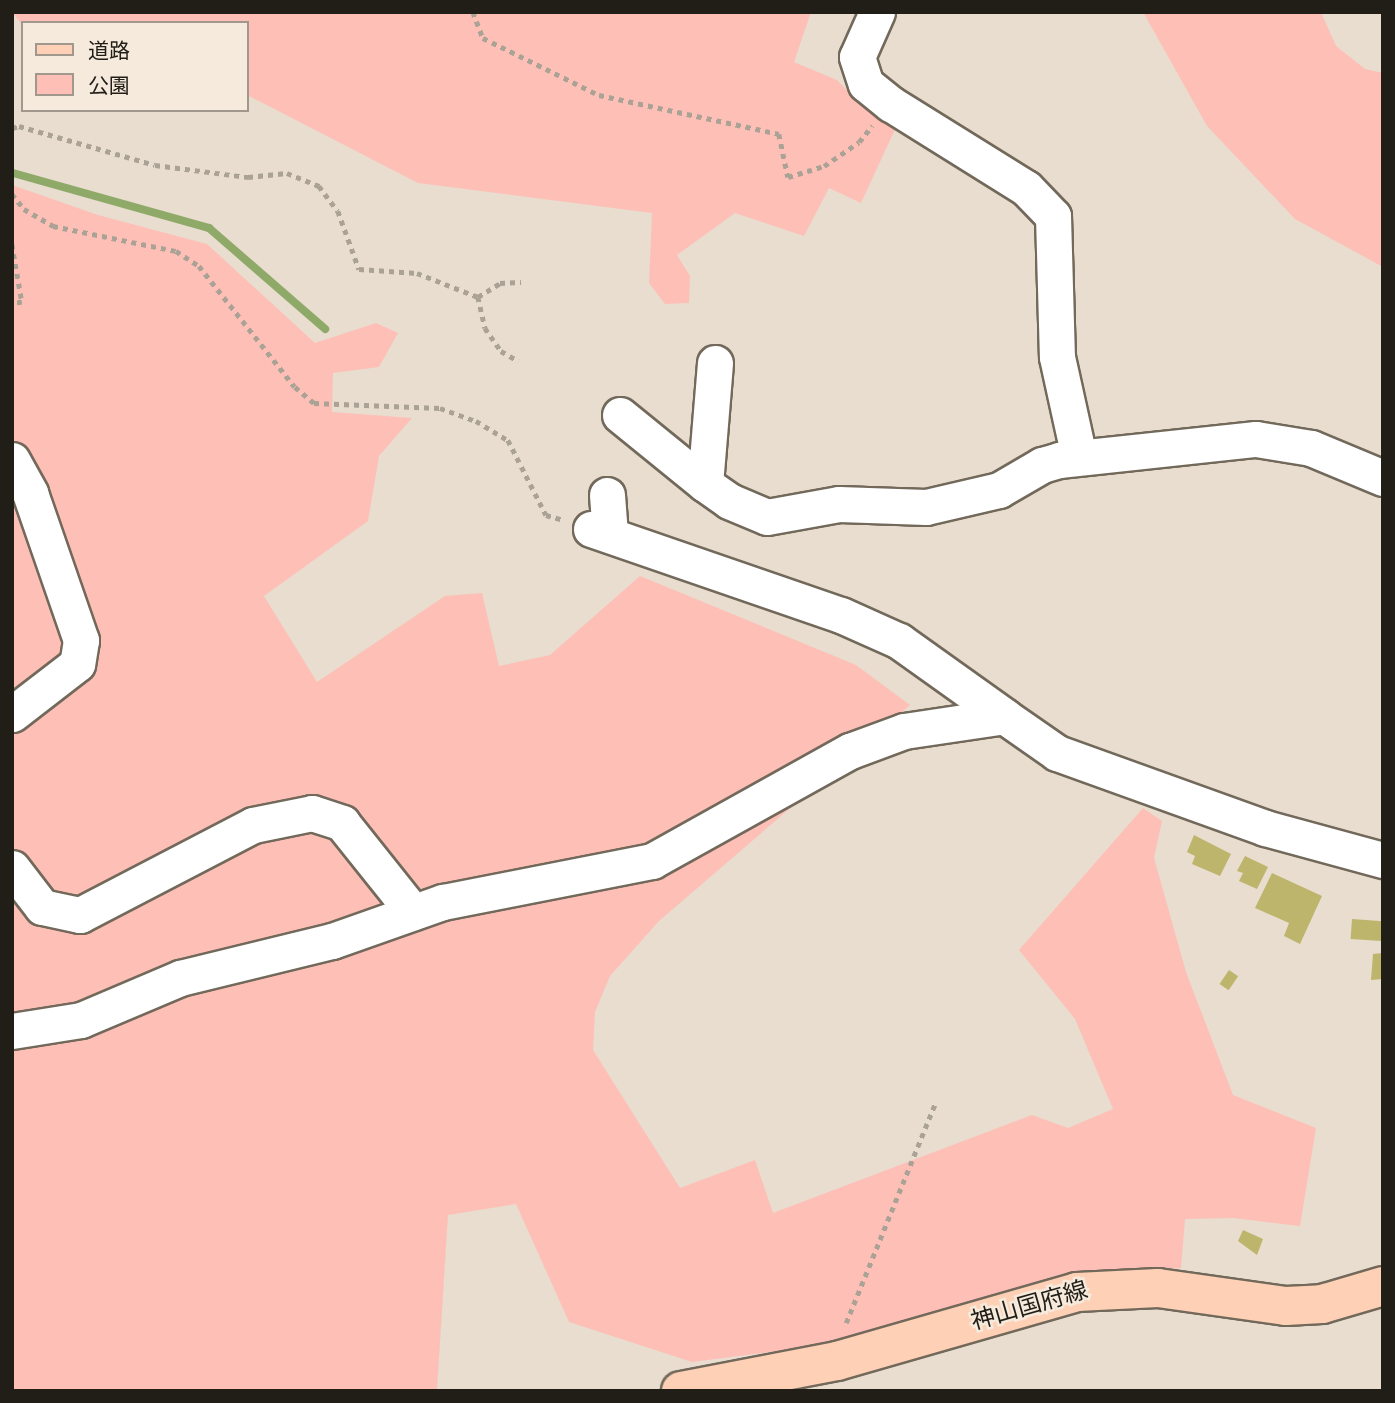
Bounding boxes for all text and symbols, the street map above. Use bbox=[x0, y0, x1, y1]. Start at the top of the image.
legend bbox=[21, 21, 248, 112]
text: 道路 bbox=[88, 39, 130, 66]
text: 公園 bbox=[88, 74, 130, 101]
street label: 神山国府線 bbox=[968, 1278, 1092, 1338]

